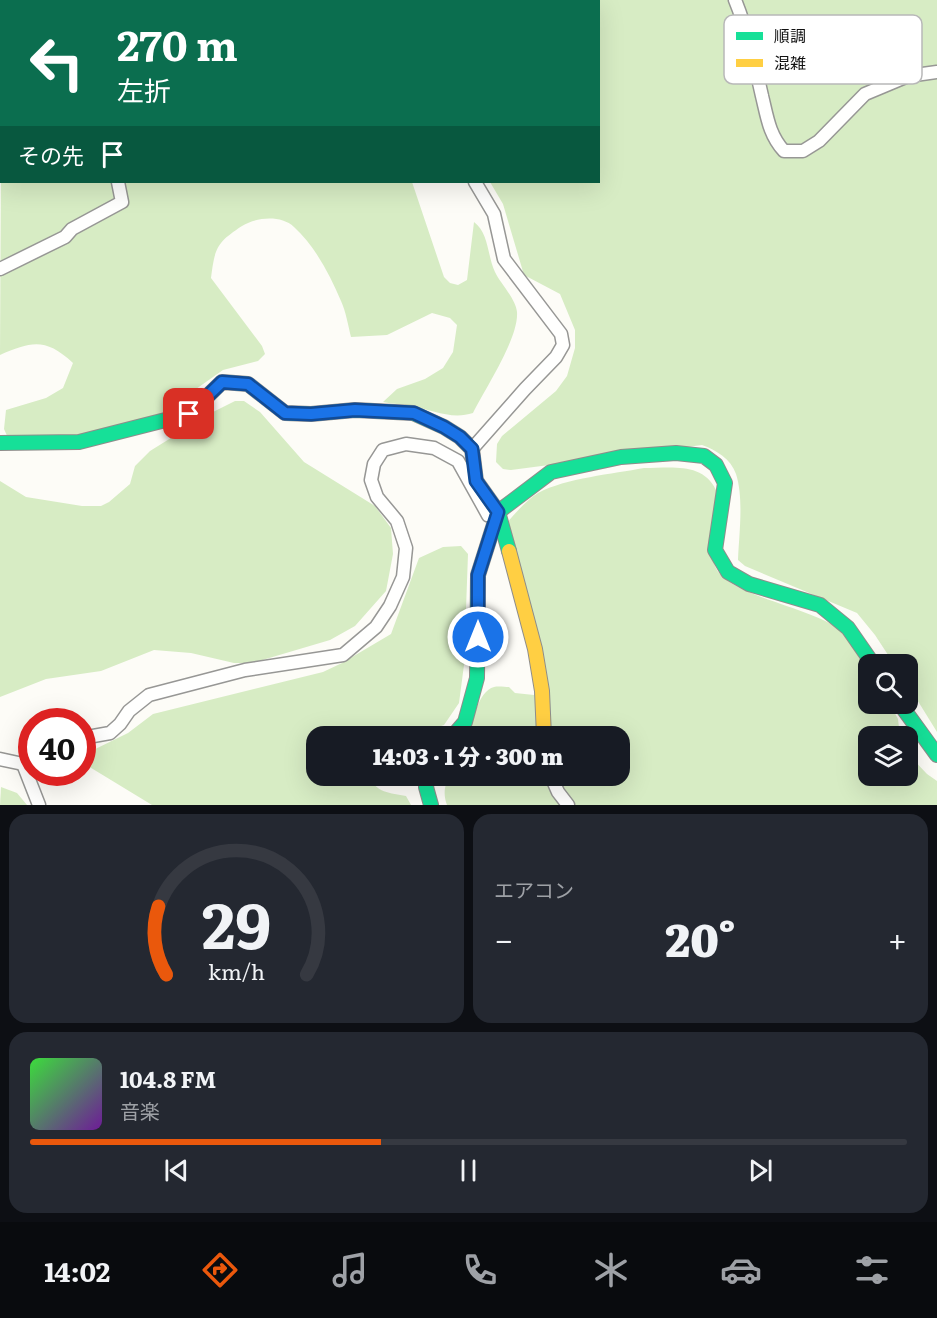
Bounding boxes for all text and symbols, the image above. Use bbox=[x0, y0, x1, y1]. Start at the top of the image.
text: 270 m bbox=[117, 12, 238, 74]
legend bbox=[724, 15, 922, 84]
text: 順調 bbox=[774, 23, 806, 47]
icon: left bbox=[18, 24, 96, 102]
text: 混雑 bbox=[774, 50, 806, 74]
text: 左折 bbox=[117, 69, 171, 109]
text: その先 bbox=[18, 138, 84, 171]
icon: arrive bbox=[96, 138, 129, 171]
pin bbox=[163, 388, 214, 439]
icon: arrive bbox=[172, 397, 205, 430]
position arrow bbox=[446, 605, 510, 669]
map controls bbox=[858, 654, 918, 786]
button: search bbox=[858, 654, 918, 714]
speed limit sign: 40 bbox=[18, 708, 96, 786]
button: layers bbox=[858, 726, 918, 786]
text: 14:03 · 1 分 · 300 m bbox=[373, 739, 563, 772]
text: エアコン bbox=[494, 874, 574, 904]
text: 29 bbox=[202, 876, 271, 968]
text: 20° bbox=[665, 904, 736, 971]
text: − bbox=[494, 913, 513, 962]
text: + bbox=[888, 913, 907, 962]
text: km/h bbox=[208, 956, 265, 988]
text: 104.8 FM bbox=[120, 1062, 216, 1095]
text: 音楽 bbox=[120, 1095, 160, 1125]
icon: previous bbox=[160, 1154, 193, 1187]
icon: pause bbox=[452, 1154, 485, 1187]
icon: next bbox=[744, 1154, 777, 1187]
icon: directions bbox=[199, 1249, 241, 1291]
icon: music bbox=[329, 1249, 371, 1291]
icon: phone bbox=[459, 1249, 501, 1291]
icon: climate bbox=[590, 1249, 632, 1291]
icon: car bbox=[720, 1249, 762, 1291]
icon: filters bbox=[851, 1249, 893, 1291]
text: 14:02 bbox=[44, 1250, 110, 1290]

